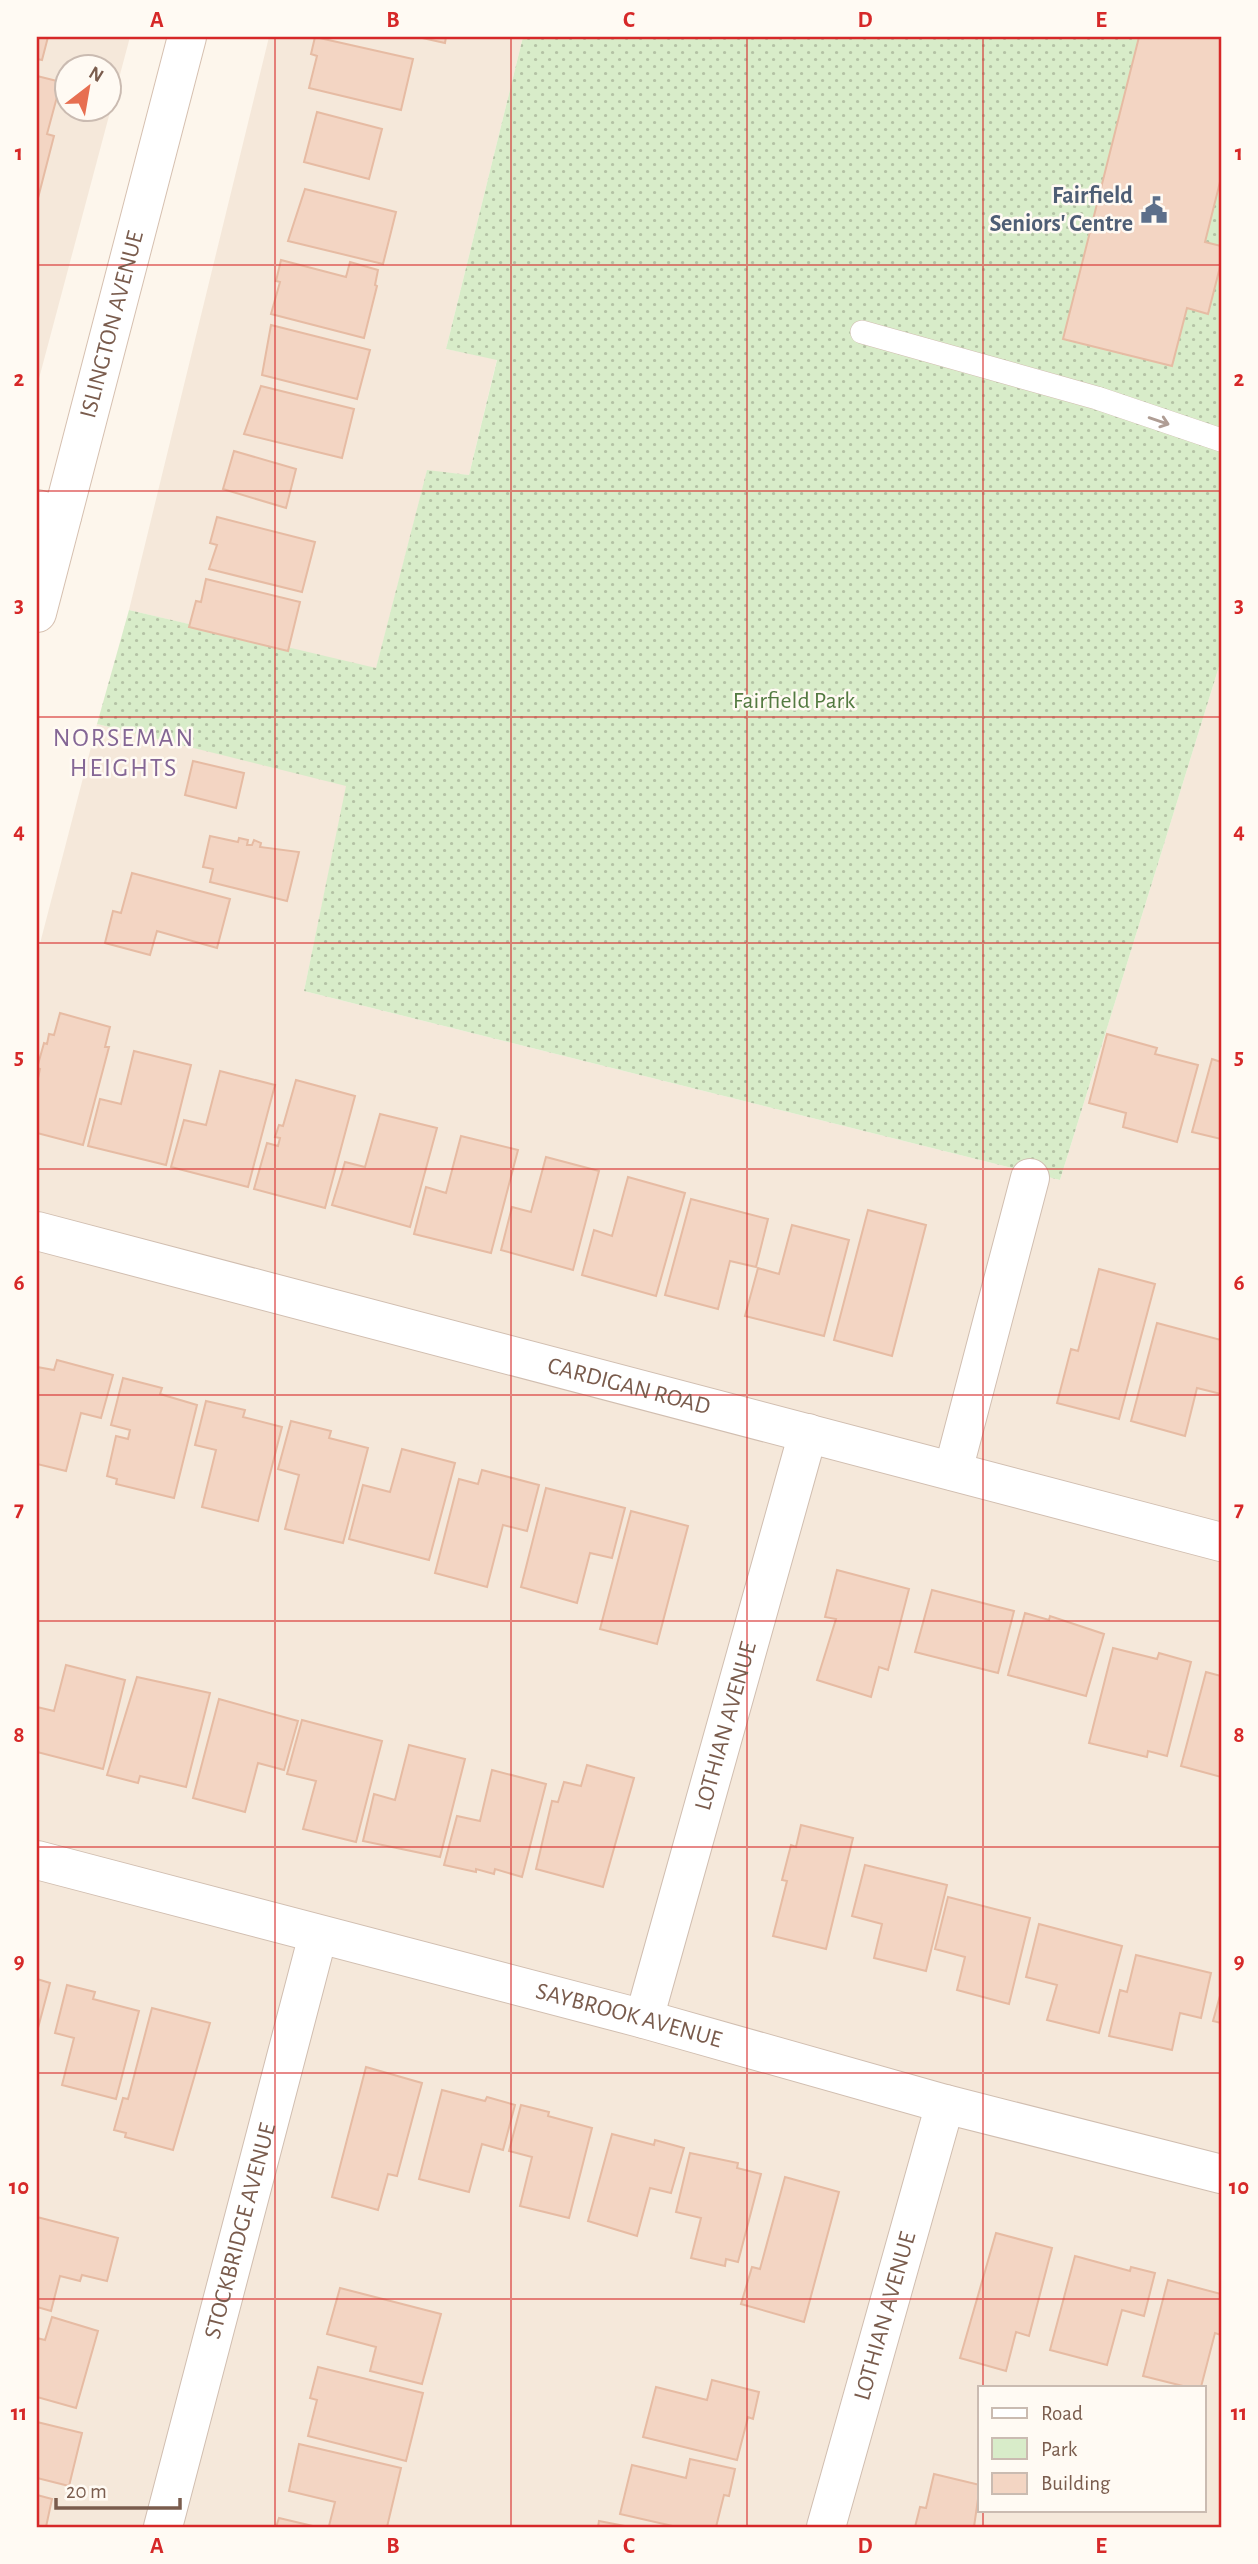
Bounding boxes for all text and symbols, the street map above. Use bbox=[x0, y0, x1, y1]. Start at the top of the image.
text: A bbox=[150, 9, 164, 32]
text: B bbox=[386, 9, 400, 32]
text: C bbox=[623, 9, 635, 32]
text: D bbox=[857, 9, 873, 32]
text: E bbox=[1095, 9, 1107, 32]
north arrow bbox=[52, 52, 122, 122]
text: N bbox=[85, 63, 107, 86]
text: 1 bbox=[15, 142, 23, 165]
text: 1 bbox=[1235, 142, 1243, 165]
place label: Fairfield Seniors' Centre bbox=[989, 184, 1133, 236]
public building icon: Fairfield Seniors' Centre bbox=[1139, 195, 1169, 225]
street label: ISLINGTON AVENUE bbox=[76, 228, 148, 421]
text: 2 bbox=[14, 368, 25, 391]
text: 2 bbox=[1234, 368, 1245, 391]
one-way arrow bbox=[1147, 416, 1169, 428]
text: 3 bbox=[14, 594, 24, 617]
text: 3 bbox=[1234, 594, 1244, 617]
park label: Fairfield Park bbox=[733, 689, 855, 713]
district label: NORSEMAN HEIGHTS bbox=[53, 725, 195, 781]
text: 4 bbox=[13, 820, 25, 843]
text: 4 bbox=[1233, 820, 1245, 843]
text: 5 bbox=[14, 1046, 24, 1069]
text: 5 bbox=[1234, 1046, 1244, 1069]
text: 6 bbox=[13, 1272, 25, 1295]
text: 6 bbox=[1233, 1272, 1245, 1295]
street label: CARDIGAN ROAD bbox=[545, 1354, 713, 1419]
text: 7 bbox=[14, 1498, 24, 1521]
text: 7 bbox=[1234, 1498, 1244, 1521]
street label: LOTHIAN AVENUE bbox=[691, 1639, 761, 1813]
text: 8 bbox=[13, 1724, 25, 1747]
text: 8 bbox=[1233, 1724, 1245, 1747]
text: 9 bbox=[13, 1950, 25, 1973]
text: 9 bbox=[1233, 1950, 1245, 1973]
street label: SAYBROOK AVENUE bbox=[533, 1979, 725, 2053]
street label: STOCKBRIDGE AVENUE bbox=[201, 2120, 280, 2342]
text: 10 bbox=[9, 2176, 29, 2199]
text: 10 bbox=[1229, 2176, 1249, 2199]
street label: LOTHIAN AVENUE bbox=[850, 2229, 921, 2403]
legend bbox=[978, 2386, 1206, 2512]
text: 11 bbox=[11, 2402, 27, 2425]
text: 11 bbox=[1231, 2402, 1247, 2425]
text: Road bbox=[1041, 2403, 1083, 2424]
text: Park bbox=[1041, 2439, 1078, 2460]
scale bar bbox=[56, 2466, 180, 2510]
text: Building bbox=[1041, 2473, 1111, 2494]
text: 20 m bbox=[66, 2481, 107, 2502]
text: A bbox=[150, 2535, 164, 2558]
text: B bbox=[386, 2535, 400, 2558]
text: C bbox=[623, 2535, 635, 2558]
text: D bbox=[857, 2535, 873, 2558]
text: E bbox=[1095, 2535, 1107, 2558]

